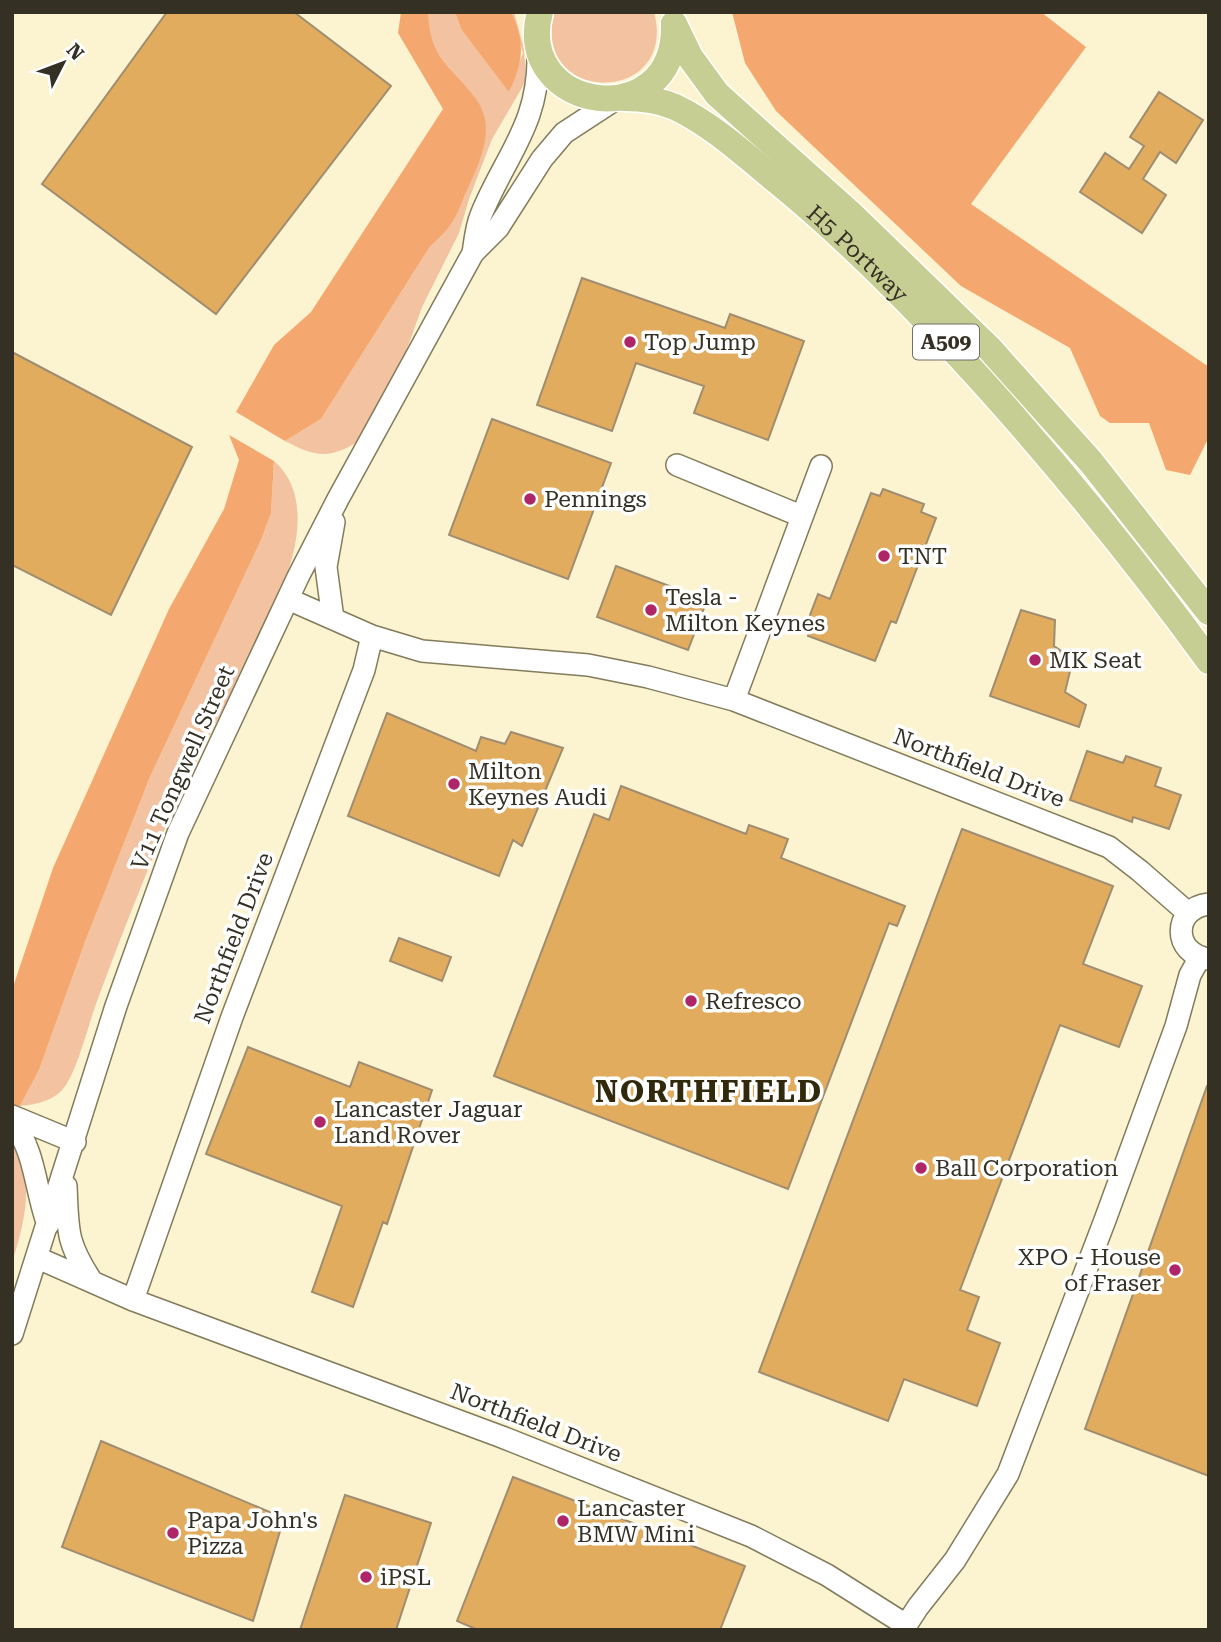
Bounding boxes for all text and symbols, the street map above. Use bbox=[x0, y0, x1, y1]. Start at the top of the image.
north arrow bbox=[28, 28, 98, 98]
text: N bbox=[62, 39, 89, 65]
street label: H5 Portway bbox=[802, 199, 914, 308]
road number: A509 bbox=[913, 324, 979, 360]
place label: Top Jump bbox=[644, 329, 756, 356]
marker: Top Jump bbox=[622, 334, 638, 350]
place label: Pennings bbox=[544, 486, 647, 513]
marker: Pennings bbox=[522, 491, 538, 507]
place label: TNT bbox=[898, 543, 947, 570]
marker: TNT bbox=[876, 548, 892, 564]
place label: Tesla - Milton Keynes bbox=[665, 584, 825, 637]
marker: Tesla - Milton Keynes bbox=[643, 602, 659, 618]
place label: MK Seat bbox=[1049, 647, 1142, 674]
marker: MK Seat bbox=[1027, 652, 1043, 668]
street label: V11 Tongwell Street bbox=[126, 661, 240, 874]
street label: Northfield Drive bbox=[890, 723, 1068, 813]
place label: Milton Keynes Audi bbox=[468, 758, 607, 811]
marker: Milton Keynes Audi bbox=[446, 776, 462, 792]
street label: Northfield Drive bbox=[189, 849, 279, 1027]
place label: Refresco bbox=[705, 988, 802, 1015]
marker: Refresco bbox=[683, 993, 699, 1009]
district label: NORTHFIELD bbox=[595, 1074, 823, 1109]
place label: Lancaster Jaguar Land Rover bbox=[334, 1096, 523, 1149]
marker: Lancaster Jaguar Land Rover bbox=[312, 1114, 328, 1130]
place label: Ball Corporation bbox=[935, 1155, 1119, 1182]
marker: Ball Corporation bbox=[913, 1160, 929, 1176]
place label: XPO - House of Fraser bbox=[1018, 1244, 1161, 1297]
marker: XPO - House of Fraser bbox=[1167, 1262, 1183, 1278]
street label: Northfield Drive bbox=[447, 1378, 625, 1468]
place label: Lancaster BMW Mini bbox=[577, 1495, 695, 1548]
place label: Papa John's Pizza bbox=[187, 1507, 318, 1560]
marker: Lancaster BMW Mini bbox=[555, 1513, 571, 1529]
marker: Papa John's Pizza bbox=[165, 1525, 181, 1541]
place label: iPSL bbox=[380, 1564, 431, 1591]
marker: iPSL bbox=[358, 1569, 374, 1585]

